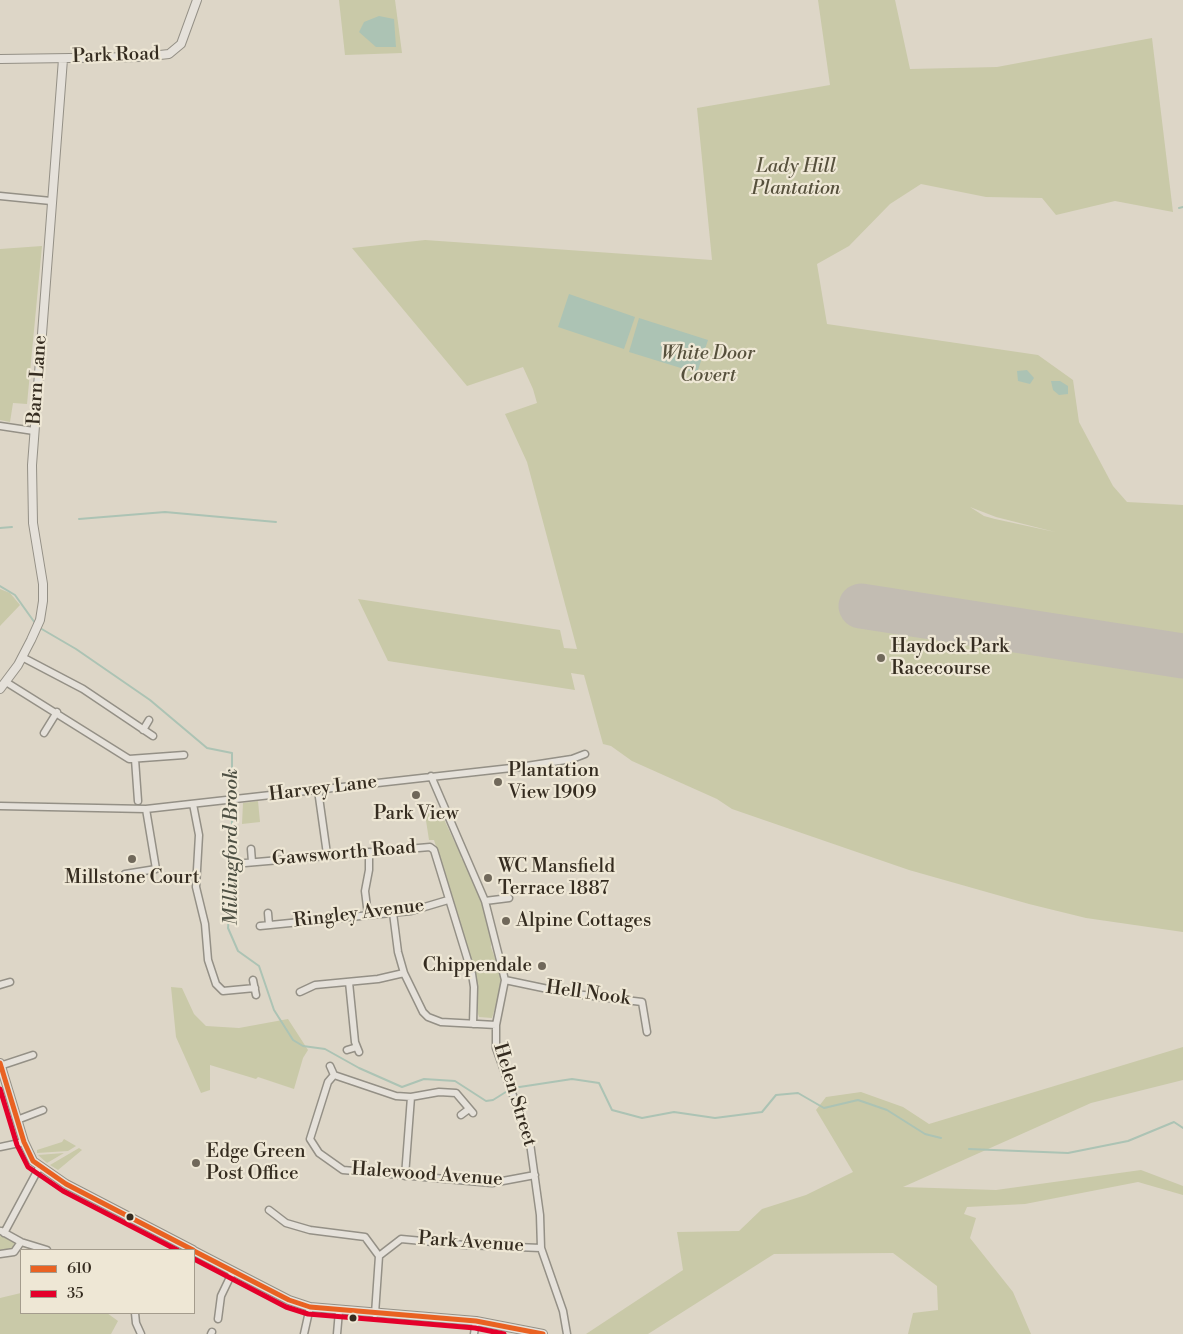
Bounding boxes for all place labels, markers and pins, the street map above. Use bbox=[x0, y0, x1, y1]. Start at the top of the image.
place label: Haydock Park Racecourse bbox=[891, 636, 1009, 680]
marker: Haydock Park Racecourse bbox=[875, 652, 887, 664]
place label: Plantation View 1909 bbox=[508, 760, 599, 804]
marker: Plantation View 1909 bbox=[492, 776, 504, 788]
marker: Park View bbox=[410, 789, 422, 801]
place label: Park View bbox=[374, 803, 458, 825]
marker: Millstone Court bbox=[126, 853, 138, 865]
place label: WC Mansfield Terrace 1887 bbox=[498, 856, 615, 900]
place label: Millstone Court bbox=[65, 867, 199, 889]
marker: WC Mansfield Terrace 1887 bbox=[482, 872, 494, 884]
place label: Alpine Cottages bbox=[516, 910, 651, 932]
marker: Alpine Cottages bbox=[500, 915, 512, 927]
place label: Chippendale bbox=[423, 955, 532, 977]
marker: Chippendale bbox=[536, 960, 548, 972]
place label: Edge Green Post Office bbox=[206, 1141, 306, 1185]
marker: Edge Green Post Office bbox=[190, 1157, 202, 1169]
unlabelled marker bbox=[125, 1212, 135, 1222]
unlabelled marker bbox=[348, 1313, 358, 1323]

